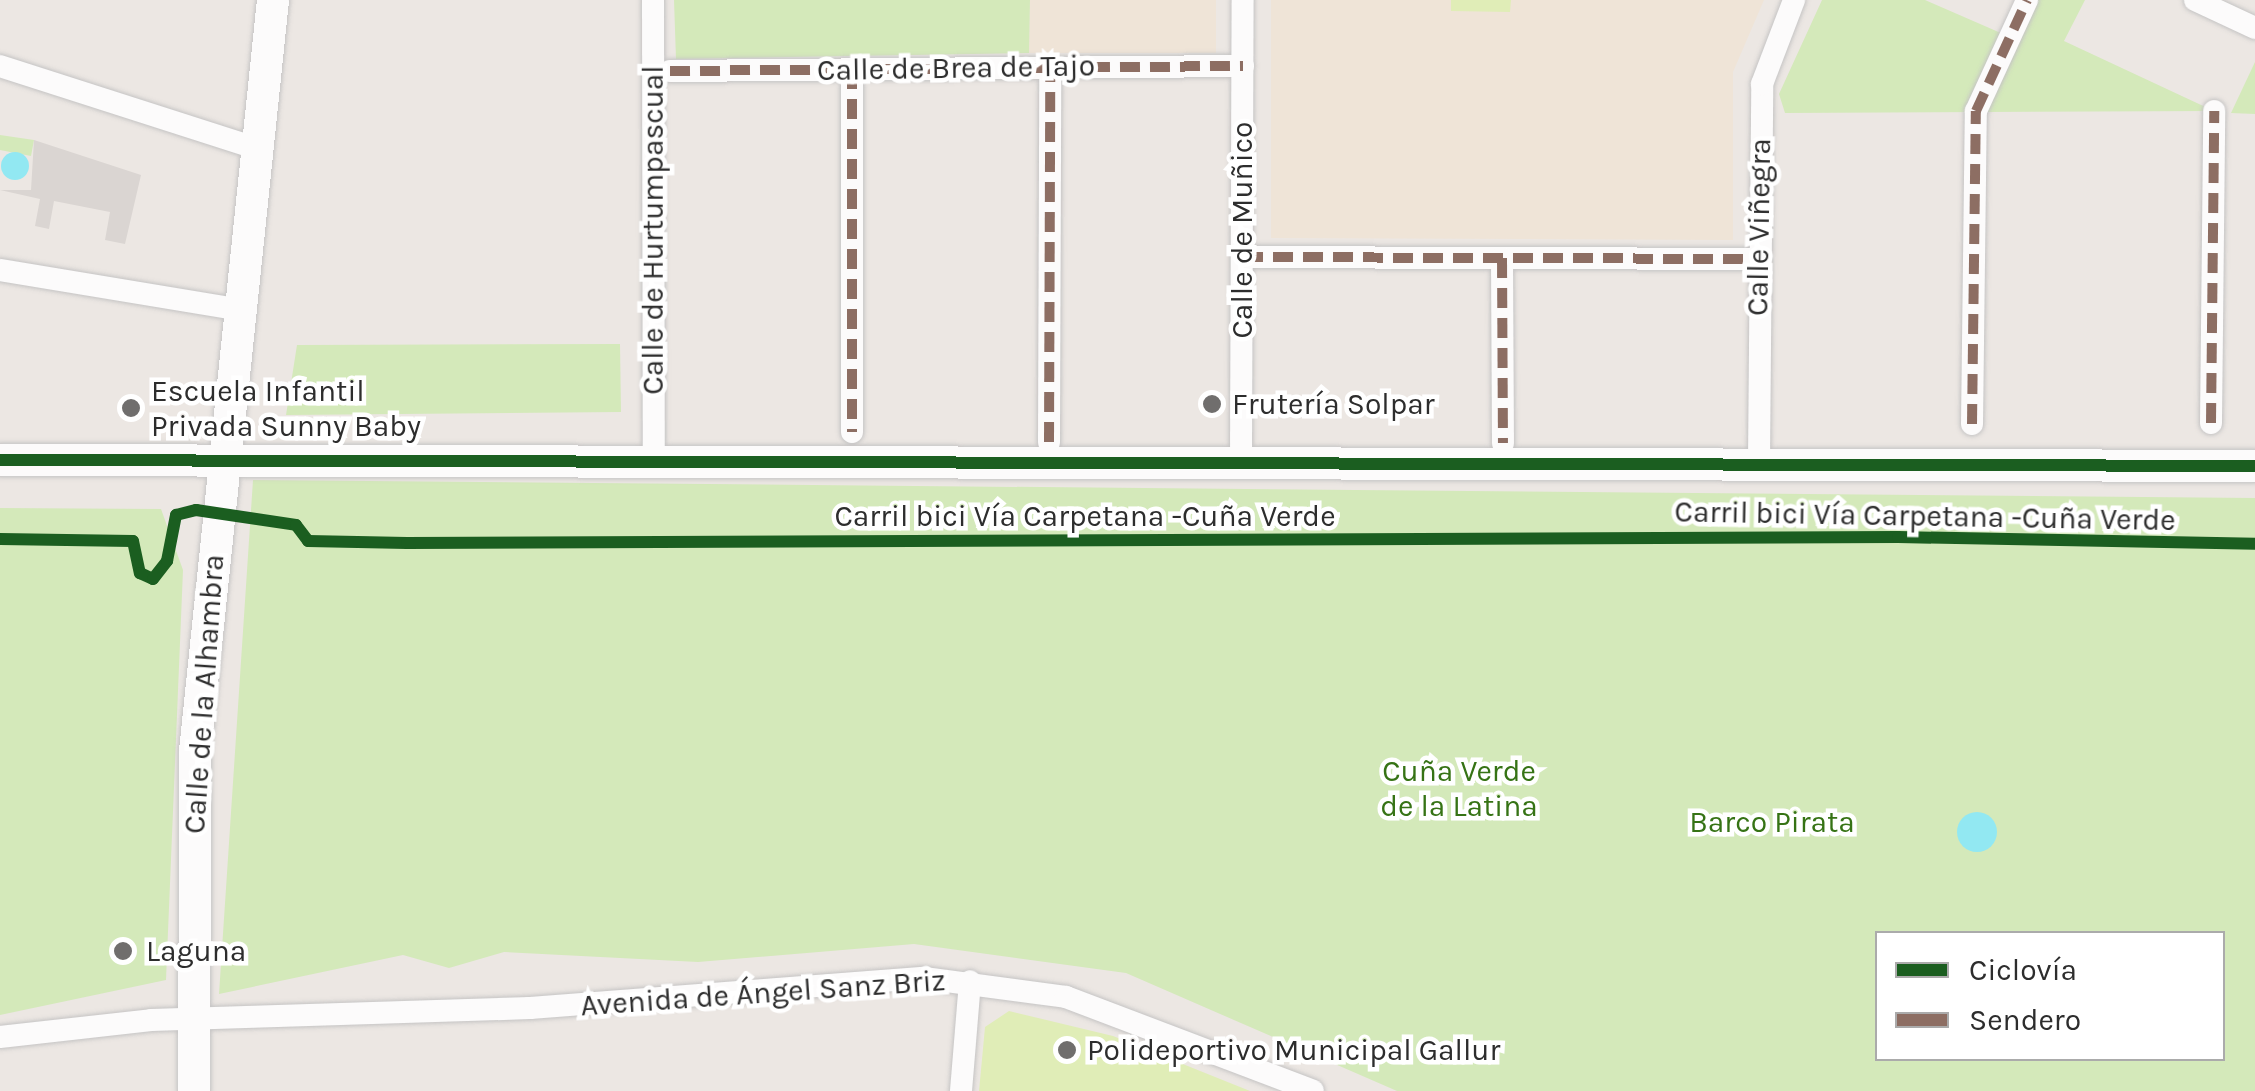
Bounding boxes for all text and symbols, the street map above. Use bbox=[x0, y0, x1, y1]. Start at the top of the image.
street label: Calle de Brea de Tajo bbox=[817, 48, 1095, 88]
street label: Calle de Hurtumpascual bbox=[635, 65, 671, 395]
street label: Calle de Muñico bbox=[1224, 121, 1260, 339]
street label: Calle Viñegra bbox=[1739, 138, 1779, 316]
place label: Escuela Infantil Privada Sunny Baby bbox=[151, 373, 421, 444]
place label: Frutería Solpar bbox=[1232, 386, 1435, 422]
marker: Frutería Solpar bbox=[1201, 393, 1223, 415]
marker: Escuela Infantil Privada Sunny Baby bbox=[120, 397, 142, 419]
street label: Carril bici Vía Carpetana -Cuña Verde bbox=[1674, 494, 2176, 538]
street label: Carril bici Vía Carpetana -Cuña Verde bbox=[834, 498, 1336, 534]
street label: Calle de la Alhambra bbox=[176, 553, 232, 835]
park label: Cuña Verde de la Latina bbox=[1380, 753, 1538, 824]
park label: Barco Pirata bbox=[1689, 804, 1855, 840]
legend bbox=[1875, 931, 2225, 1061]
place label: Laguna bbox=[146, 933, 246, 969]
marker: Laguna bbox=[110, 938, 136, 964]
text: Ciclovía bbox=[1969, 952, 2077, 988]
street label: Avenida de Ángel Sanz Briz bbox=[579, 962, 947, 1024]
text: Sendero bbox=[1969, 1002, 2081, 1038]
place label: Polideportivo Municipal Gallur bbox=[1087, 1032, 1500, 1068]
marker: Polideportivo Municipal Gallur bbox=[1056, 1039, 1078, 1061]

